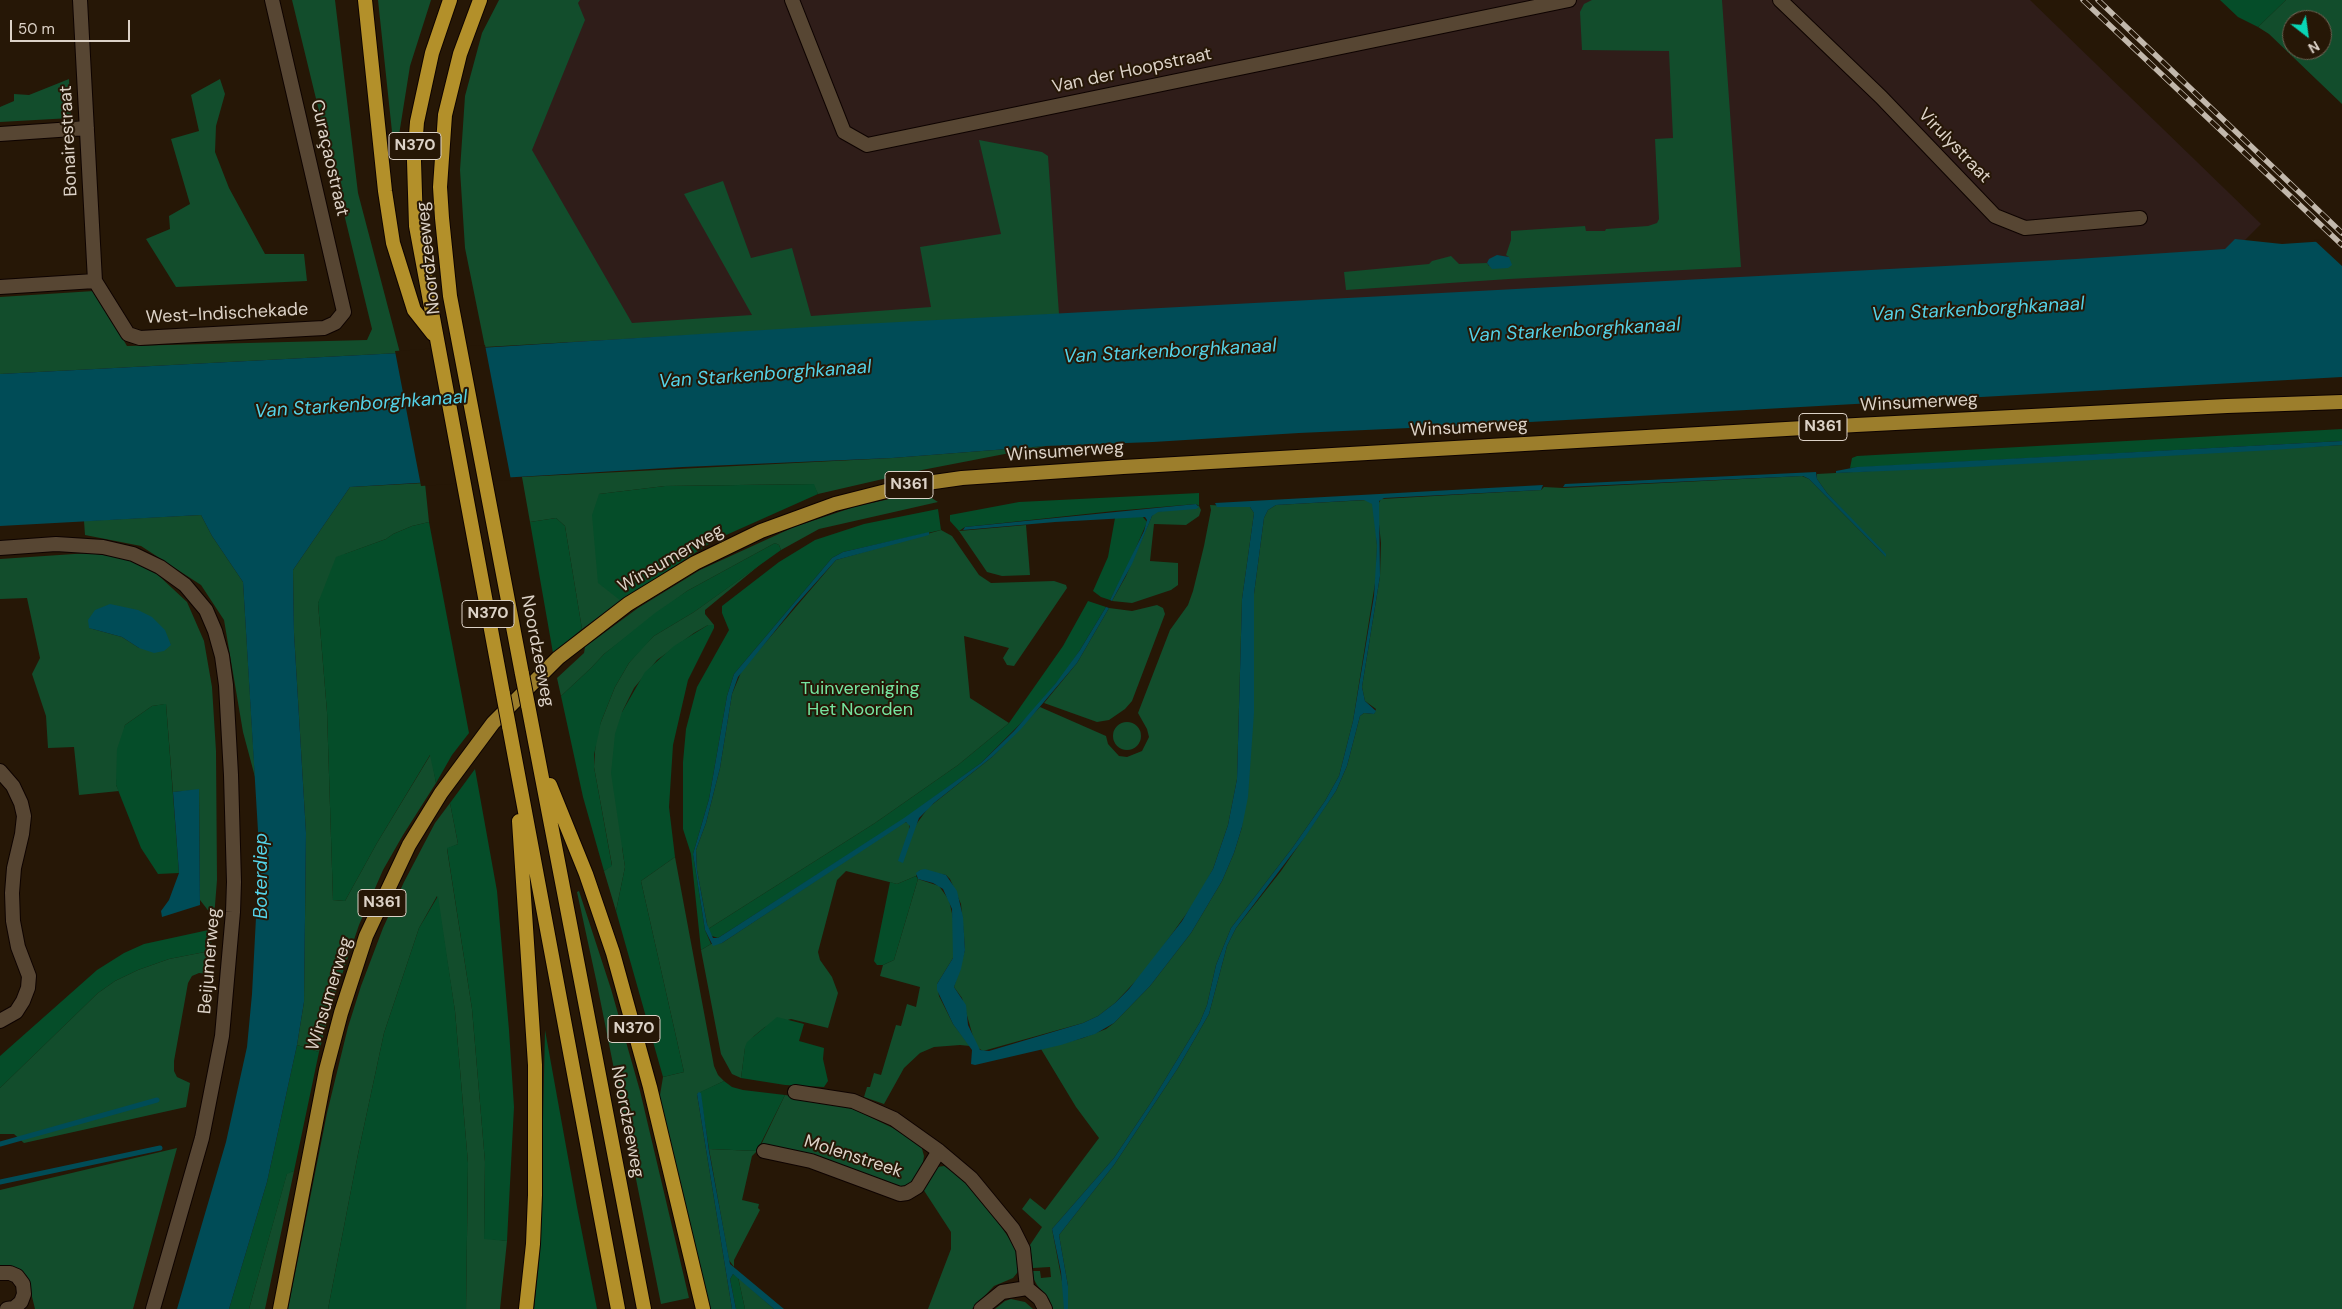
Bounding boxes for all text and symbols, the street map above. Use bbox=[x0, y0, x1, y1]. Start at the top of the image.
scale bar bbox=[12, 10, 132, 42]
north arrow bbox=[2282, 10, 2332, 60]
text: 50 m bbox=[18, 19, 55, 39]
text: N bbox=[2305, 37, 2323, 57]
street label: Van der Hoopstraat bbox=[1050, 44, 1214, 98]
street label: Bonairestraat bbox=[55, 85, 83, 197]
street label: Curaçaostraat bbox=[305, 98, 353, 218]
street label: Virulystraat bbox=[1913, 104, 1995, 188]
road number: N370 bbox=[389, 132, 441, 160]
street label: Noordzeeweg bbox=[412, 201, 446, 315]
water label: Van Starkenborghkanaal bbox=[1871, 293, 2085, 327]
street label: West-Indischekade bbox=[145, 299, 309, 329]
water label: Van Starkenborghkanaal bbox=[1467, 314, 1681, 348]
water label: Van Starkenborghkanaal bbox=[1063, 335, 1277, 369]
water label: Van Starkenborghkanaal bbox=[658, 356, 872, 394]
water label: Van Starkenborghkanaal bbox=[254, 386, 468, 424]
street label: Winsumerweg bbox=[1860, 389, 1978, 417]
street label: Winsumerweg bbox=[1410, 414, 1528, 442]
road number: N361 bbox=[1799, 414, 1847, 441]
street label: Winsumerweg bbox=[1005, 437, 1125, 467]
road number: N361 bbox=[885, 472, 933, 498]
street label: Winsumerweg bbox=[615, 520, 727, 598]
street label: Noordzeeweg bbox=[516, 593, 558, 709]
road number: N370 bbox=[462, 600, 514, 628]
park label: Tuinvereniging Het Noorden bbox=[800, 678, 920, 721]
water label: Boterdiep bbox=[251, 833, 273, 919]
road number: N361 bbox=[358, 890, 406, 916]
street label: Beijumerweg bbox=[195, 907, 225, 1015]
street label: Winsumerweg bbox=[302, 934, 358, 1054]
road number: N370 bbox=[608, 1016, 660, 1042]
street label: Noordzeeweg bbox=[606, 1064, 648, 1180]
street label: Molenstreek bbox=[801, 1131, 905, 1183]

